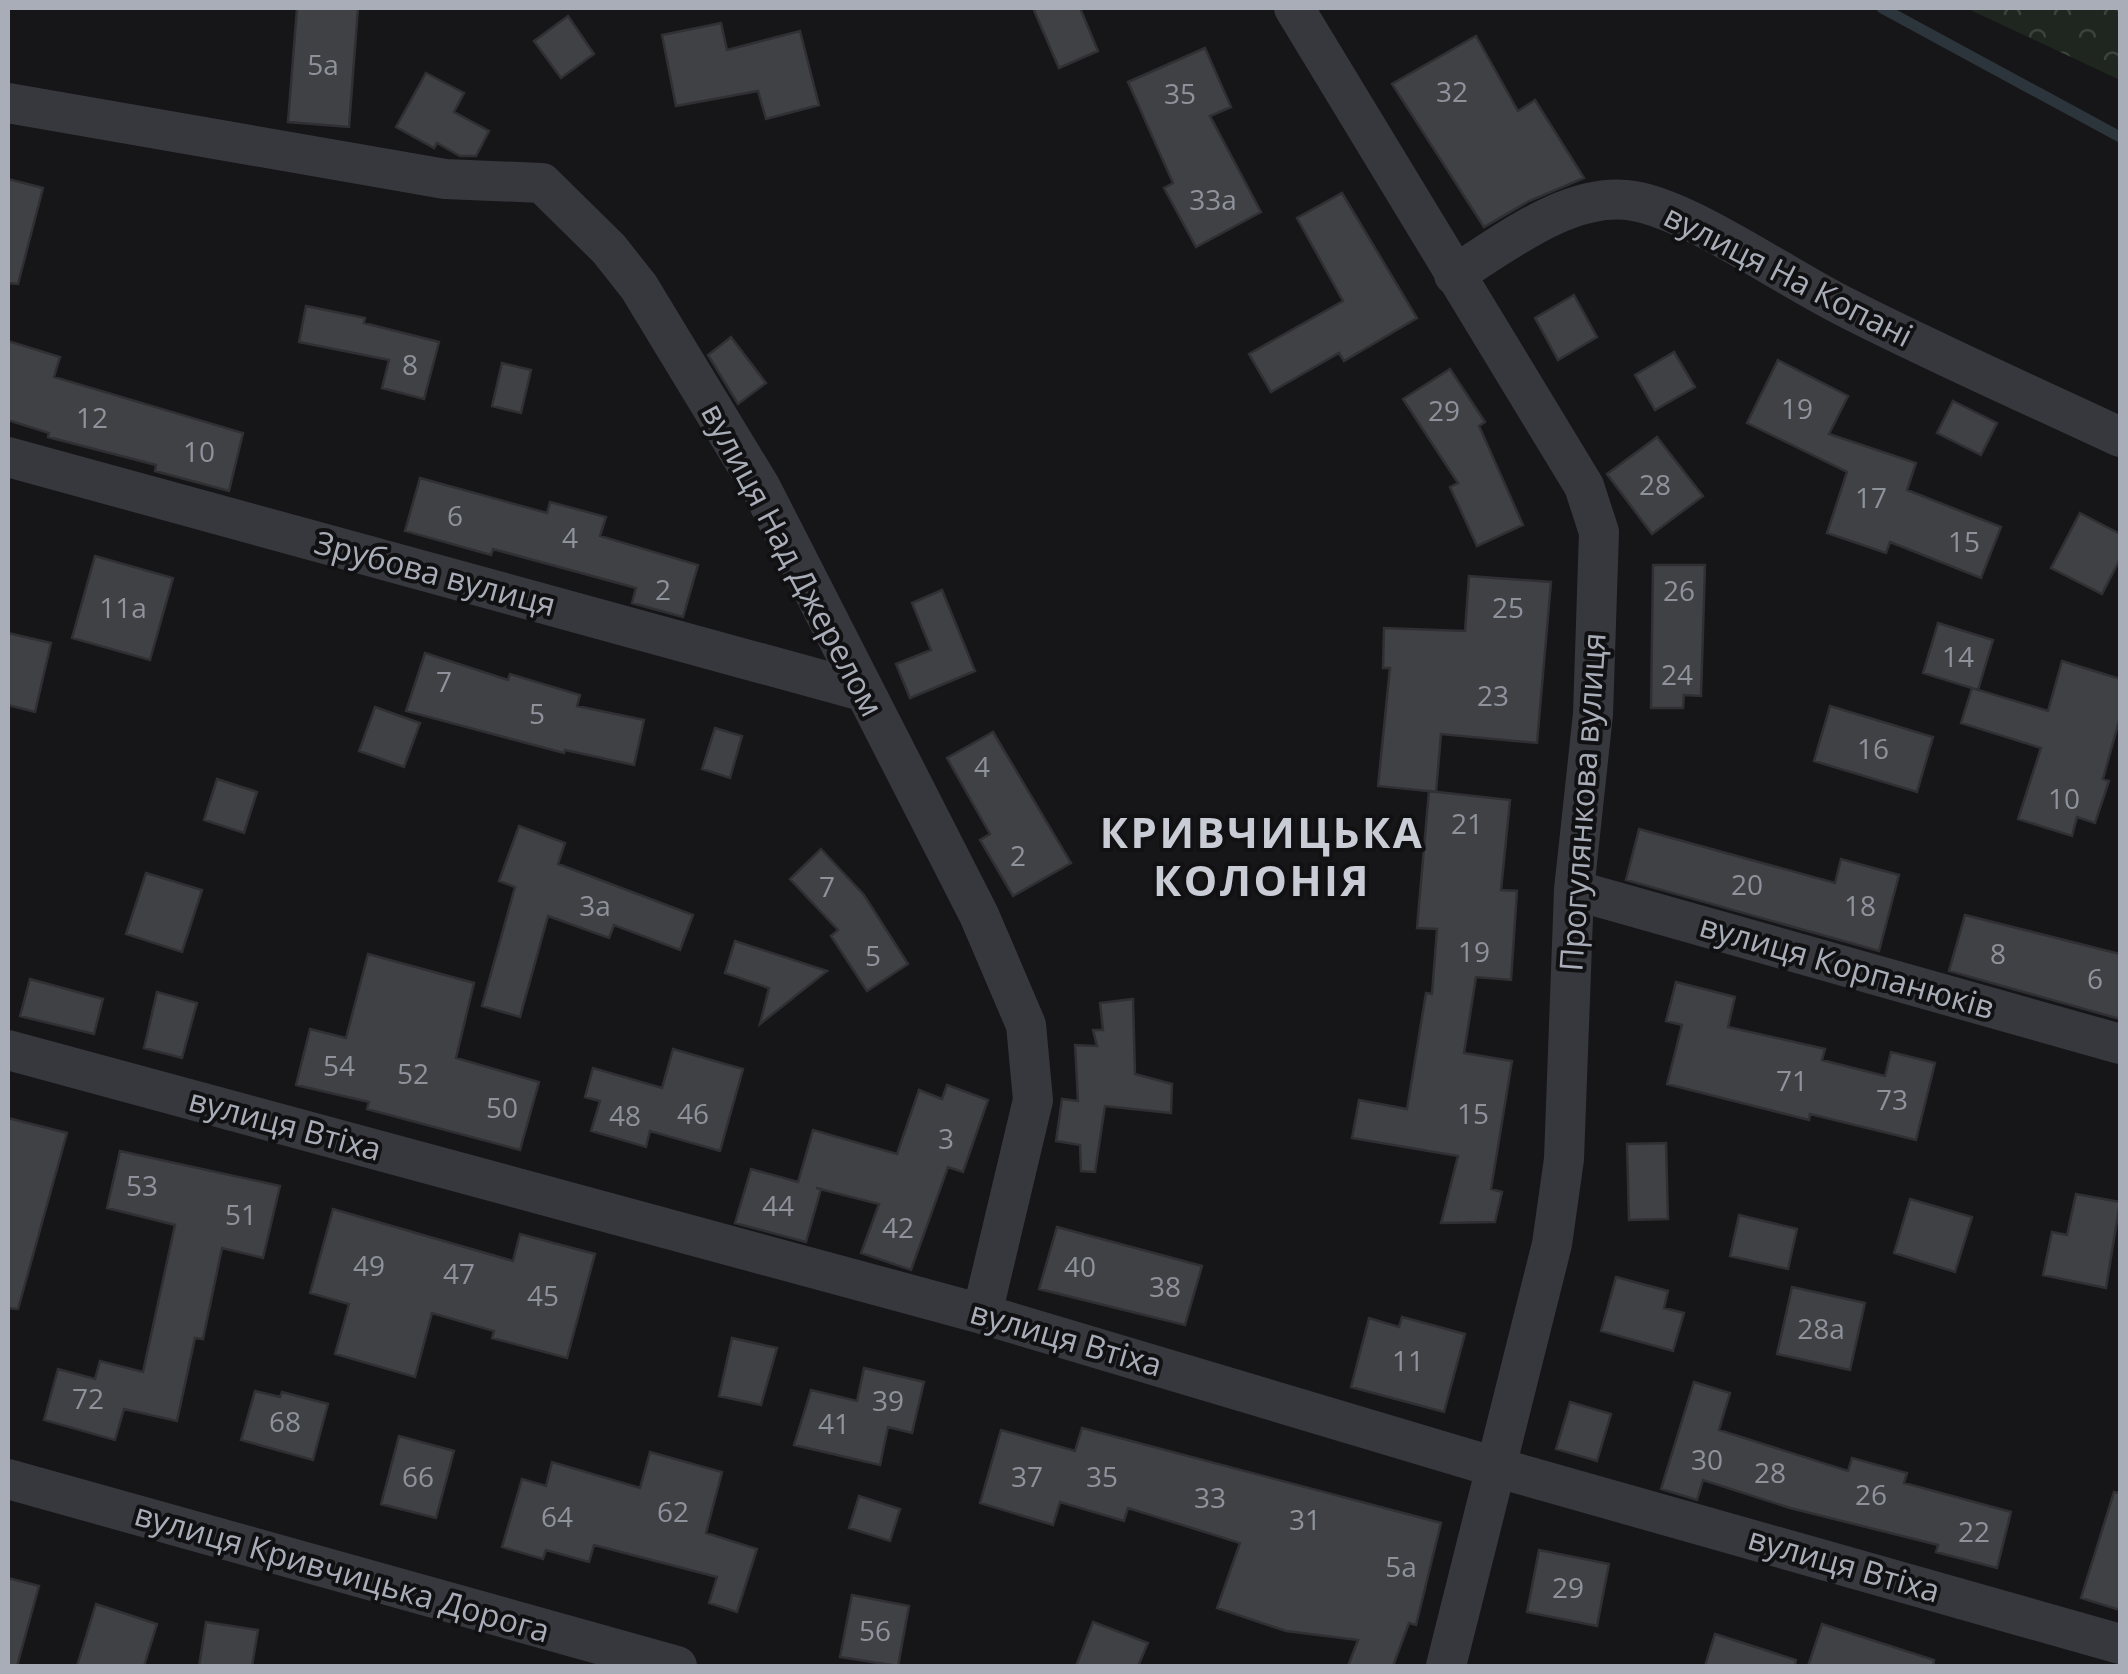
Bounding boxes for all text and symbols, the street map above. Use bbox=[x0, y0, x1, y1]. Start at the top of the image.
house number: 5а bbox=[307, 45, 339, 83]
house number: 32 bbox=[1436, 72, 1468, 110]
house number: 35 bbox=[1164, 74, 1196, 112]
house number: 33а bbox=[1189, 180, 1237, 218]
street label: вулиця На Копані bbox=[1657, 193, 1920, 356]
house number: 8 bbox=[402, 345, 418, 383]
house number: 19 bbox=[1781, 389, 1813, 427]
house number: 29 bbox=[1428, 391, 1460, 429]
street label: вулиця Над Джерелом bbox=[692, 395, 894, 724]
house number: 12 bbox=[76, 398, 108, 436]
house number: 10 bbox=[183, 432, 215, 470]
house number: 28 bbox=[1639, 465, 1671, 503]
house number: 17 bbox=[1855, 478, 1887, 516]
house number: 6 bbox=[447, 496, 463, 534]
house number: 4 bbox=[562, 518, 578, 556]
street label: Зрубова вулиця bbox=[310, 520, 561, 625]
house number: 15 bbox=[1948, 522, 1980, 560]
house number: 2 bbox=[655, 570, 671, 608]
house number: 26 bbox=[1663, 571, 1695, 609]
house number: 11а bbox=[99, 588, 147, 626]
house number: 25 bbox=[1492, 588, 1524, 626]
street label: Прогулянкова вулиця bbox=[1548, 631, 1615, 973]
house number: 14 bbox=[1942, 637, 1974, 675]
house number: 24 bbox=[1661, 655, 1693, 693]
house number: 7 bbox=[436, 662, 452, 700]
house number: 23 bbox=[1477, 676, 1509, 714]
house number: 5 bbox=[529, 694, 545, 732]
house number: 16 bbox=[1857, 729, 1889, 767]
house number: 4 bbox=[974, 747, 990, 785]
house number: 10 bbox=[2048, 779, 2080, 817]
district label: КРИВЧИЦЬКА КОЛОНІЯ bbox=[1100, 803, 1424, 908]
house number: 21 bbox=[1451, 804, 1483, 842]
house number: 2 bbox=[1010, 836, 1026, 874]
house number: 20 bbox=[1731, 865, 1763, 903]
house number: 7 bbox=[819, 867, 835, 905]
house number: 3а bbox=[579, 886, 611, 924]
house number: 18 bbox=[1844, 886, 1876, 924]
street label: вулиця Корпанюків bbox=[1695, 903, 2000, 1028]
house number: 19 bbox=[1458, 932, 1490, 970]
house number: 8 bbox=[1990, 934, 2006, 972]
house number: 5 bbox=[865, 936, 881, 974]
house number: 6 bbox=[2087, 959, 2103, 997]
house number: 54 bbox=[323, 1046, 355, 1084]
house number: 52 bbox=[397, 1054, 429, 1092]
house number: 71 bbox=[1776, 1061, 1808, 1099]
street label: вулиця Втіха bbox=[184, 1077, 386, 1170]
house number: 73 bbox=[1876, 1080, 1908, 1118]
house number: 50 bbox=[486, 1088, 518, 1126]
house number: 46 bbox=[677, 1094, 709, 1132]
house number: 15 bbox=[1457, 1094, 1489, 1132]
house number: 48 bbox=[609, 1096, 641, 1134]
house number: 3 bbox=[938, 1119, 954, 1157]
house number: 53 bbox=[126, 1166, 158, 1204]
house number: 44 bbox=[762, 1186, 794, 1224]
house number: 51 bbox=[225, 1195, 257, 1233]
house number: 42 bbox=[882, 1208, 914, 1246]
house number: 49 bbox=[353, 1246, 385, 1284]
house number: 40 bbox=[1064, 1247, 1096, 1285]
house number: 47 bbox=[443, 1254, 475, 1292]
house number: 38 bbox=[1149, 1267, 1181, 1305]
house number: 45 bbox=[527, 1276, 559, 1314]
street label: вулиця Втіха bbox=[966, 1290, 1167, 1385]
house number: 28а bbox=[1797, 1309, 1845, 1347]
house number: 11 bbox=[1392, 1341, 1424, 1379]
house number: 72 bbox=[72, 1379, 104, 1417]
house number: 39 bbox=[872, 1381, 904, 1419]
house number: 68 bbox=[269, 1402, 301, 1440]
house number: 41 bbox=[818, 1404, 850, 1442]
house number: 30 bbox=[1691, 1440, 1723, 1478]
house number: 28 bbox=[1754, 1453, 1786, 1491]
house number: 66 bbox=[402, 1457, 434, 1495]
house number: 37 bbox=[1011, 1457, 1043, 1495]
house number: 35 bbox=[1086, 1457, 1118, 1495]
house number: 26 bbox=[1855, 1475, 1887, 1513]
house number: 33 bbox=[1194, 1478, 1226, 1516]
street label: вулиця Кривчицька Дорога bbox=[130, 1492, 555, 1651]
house number: 62 bbox=[657, 1492, 689, 1530]
house number: 64 bbox=[541, 1497, 573, 1535]
house number: 31 bbox=[1289, 1500, 1321, 1538]
house number: 22 bbox=[1958, 1512, 1990, 1550]
street label: вулиця Втіха bbox=[1744, 1516, 1945, 1611]
house number: 5а bbox=[1385, 1547, 1417, 1585]
house number: 29 bbox=[1552, 1568, 1584, 1606]
house number: 56 bbox=[859, 1611, 891, 1649]

